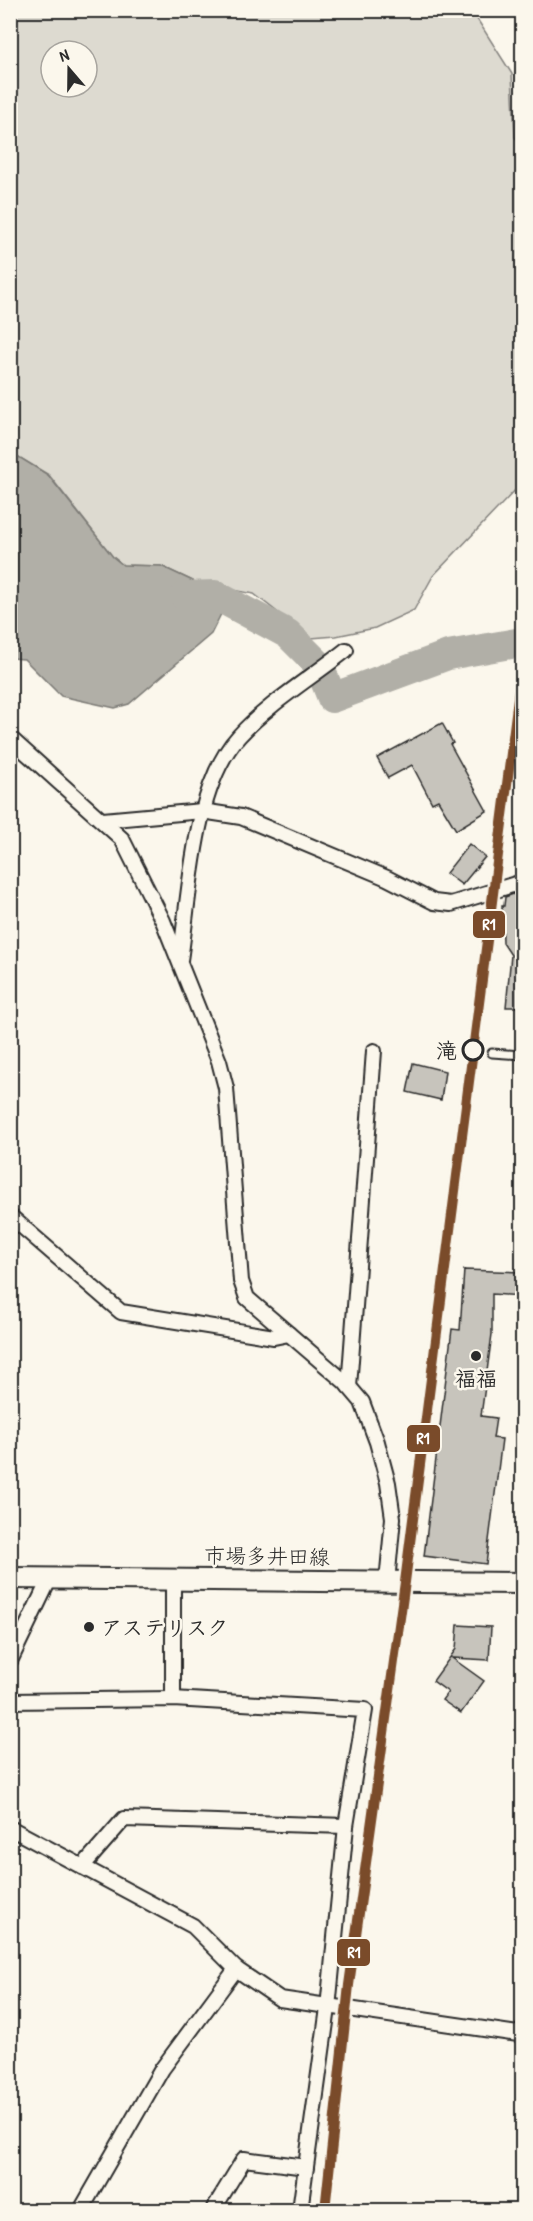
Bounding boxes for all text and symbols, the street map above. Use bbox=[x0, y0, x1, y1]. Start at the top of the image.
north arrow bbox=[39, 39, 99, 99]
text: N bbox=[56, 43, 72, 67]
line badge: R1 bbox=[472, 910, 506, 939]
text: R1 bbox=[482, 913, 496, 935]
place label: 滝 bbox=[436, 1036, 457, 1065]
marker: 滝 bbox=[462, 1039, 484, 1061]
marker: 福福 bbox=[469, 1349, 483, 1363]
place label: 福福 bbox=[455, 1364, 497, 1393]
line badge: R1 bbox=[406, 1424, 441, 1453]
text: R1 bbox=[416, 1427, 430, 1449]
street label: 市場多井田線 bbox=[204, 1540, 330, 1572]
place label: アステリスク bbox=[101, 1613, 228, 1642]
marker: アステリスク bbox=[82, 1620, 96, 1634]
line badge: R1 bbox=[336, 1938, 371, 1967]
text: R1 bbox=[347, 1941, 361, 1963]

